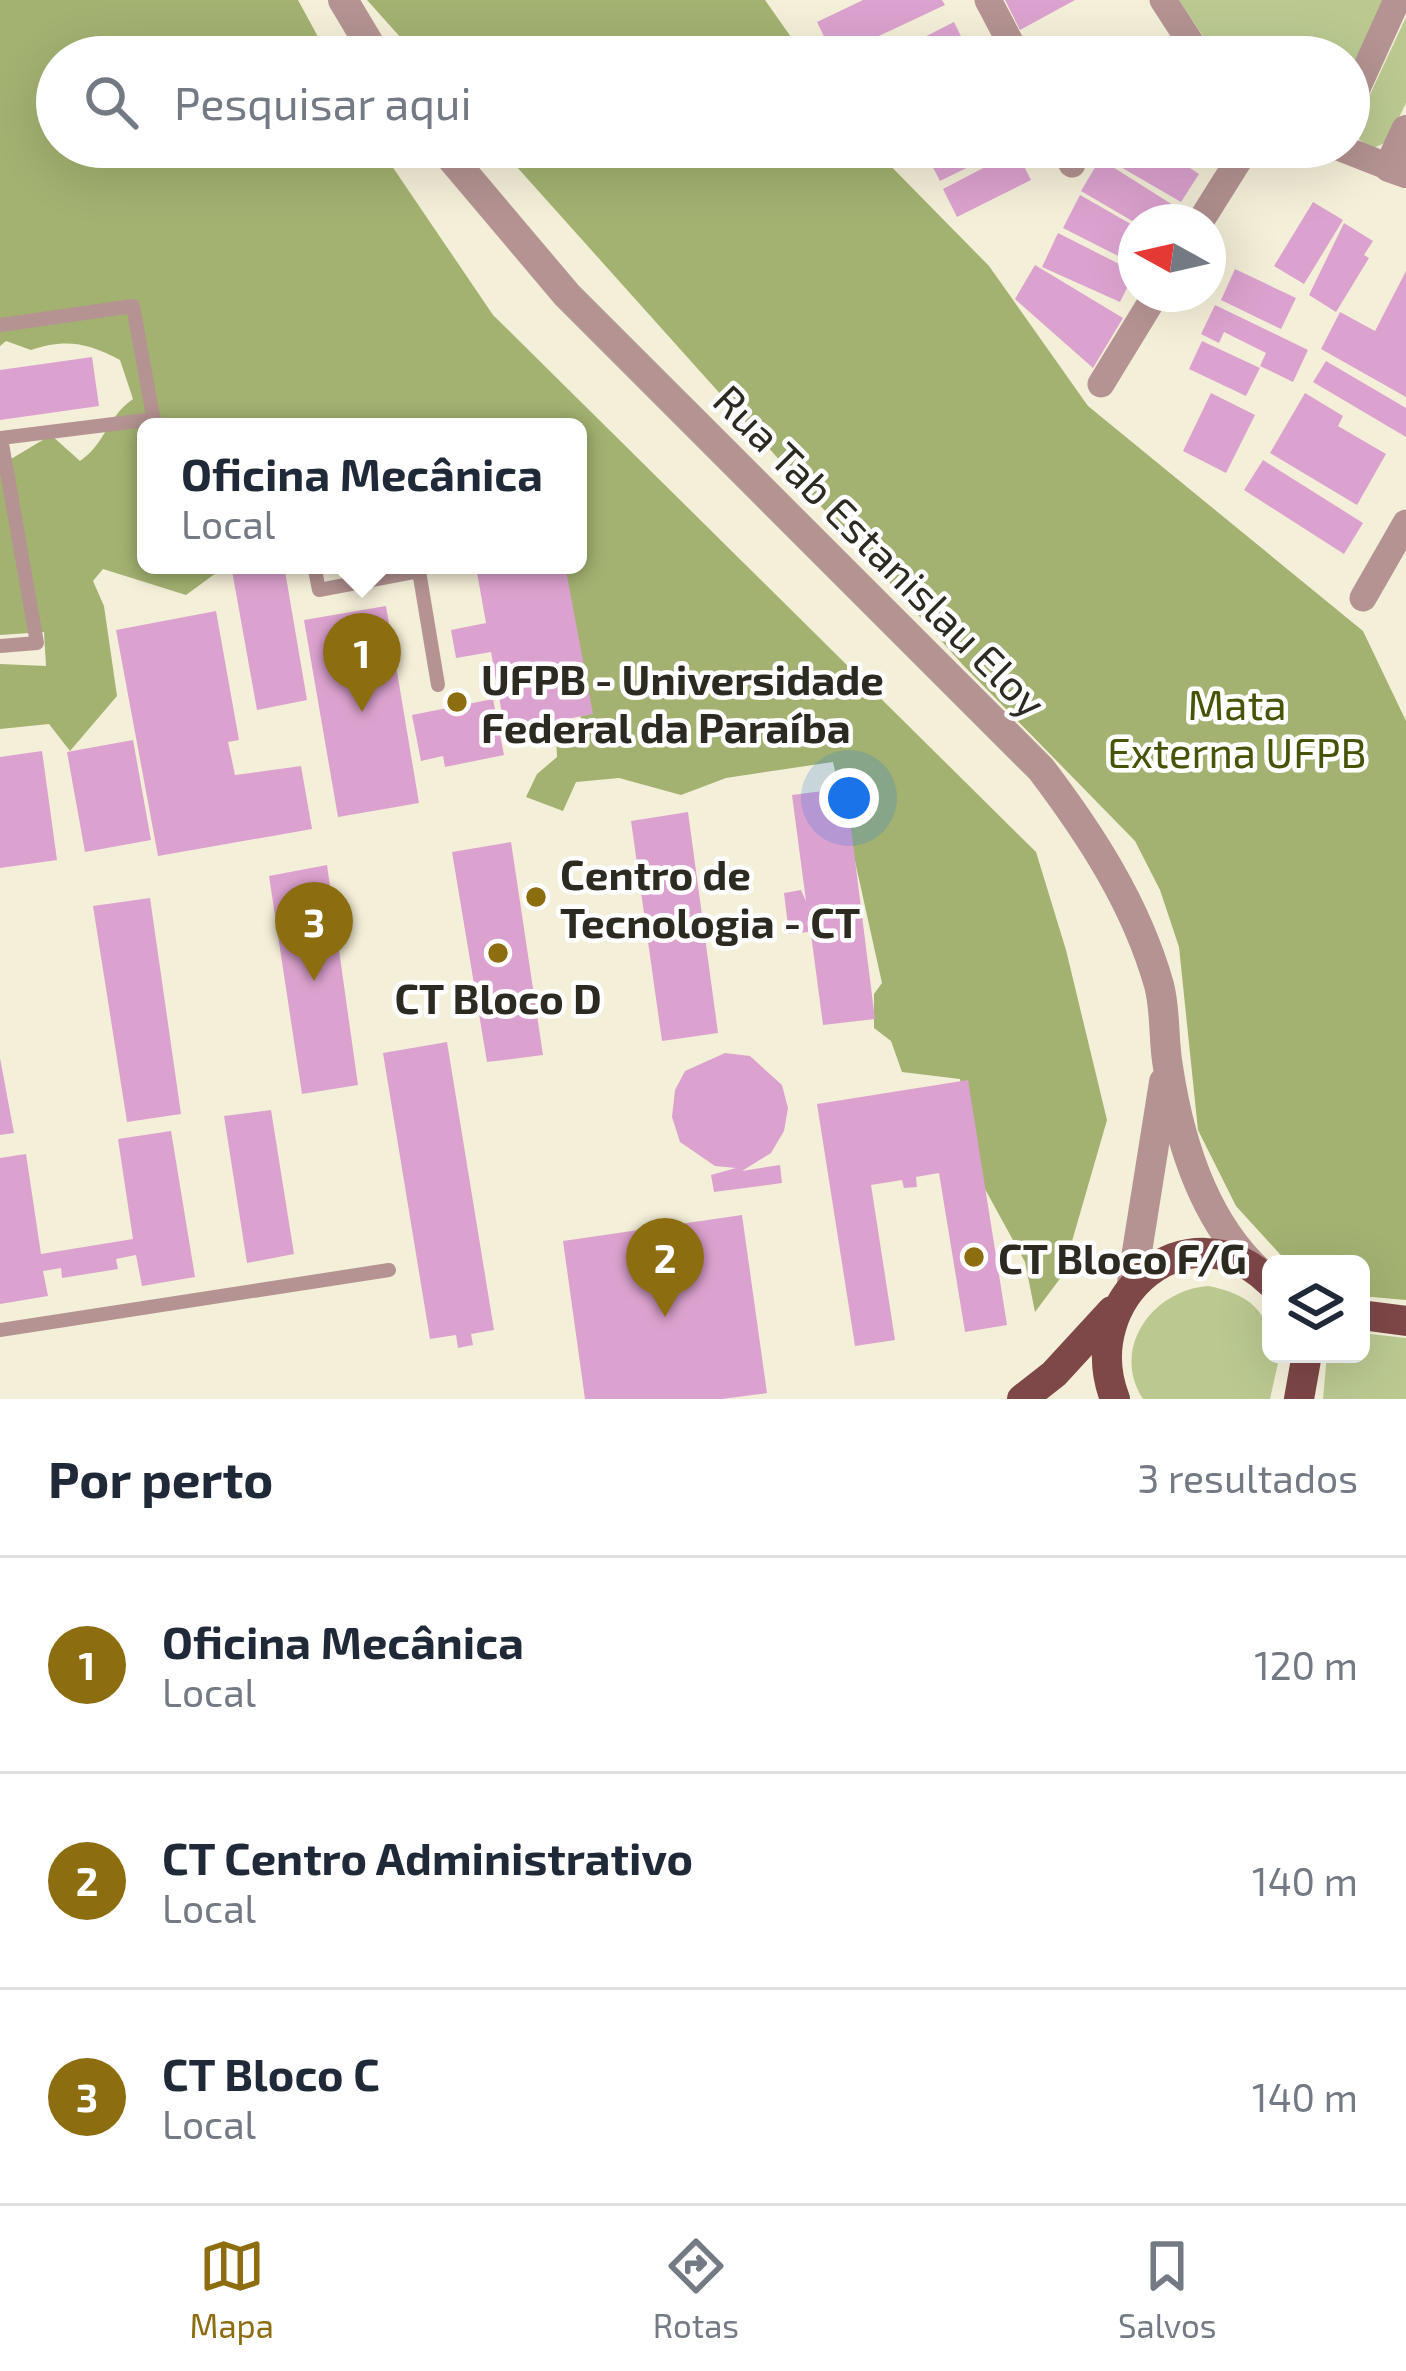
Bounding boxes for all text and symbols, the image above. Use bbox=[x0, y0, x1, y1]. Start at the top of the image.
search box bbox=[36, 36, 1370, 168]
icon: search bbox=[78, 69, 144, 135]
text: Pesquisar aqui bbox=[174, 75, 472, 129]
north arrow bbox=[1118, 204, 1226, 312]
street label: Rua Tab Estanislau Eloy bbox=[705, 374, 1057, 726]
popup bbox=[137, 418, 587, 574]
text: Oficina Mecânica bbox=[181, 446, 543, 500]
text: Local bbox=[181, 500, 275, 547]
pin: 1 bbox=[323, 613, 401, 712]
place label: UFPB - Universidade Federal da Paraíba bbox=[481, 653, 884, 751]
park label: Mata Externa UFPB bbox=[1107, 678, 1367, 776]
marker: UFPB - Universidade Federal da Paraíba bbox=[444, 689, 470, 715]
your location bbox=[819, 768, 879, 828]
place label: Centro de Tecnologia - CT bbox=[560, 848, 860, 946]
pin: 3 bbox=[275, 882, 353, 981]
marker: Centro de Tecnologia - CT bbox=[523, 884, 549, 910]
marker: CT Bloco D bbox=[485, 940, 511, 966]
place label: CT Bloco D bbox=[394, 972, 602, 1022]
pin: 2 bbox=[626, 1218, 704, 1317]
place label: CT Bloco F/G bbox=[998, 1232, 1247, 1282]
marker: CT Bloco F/G bbox=[961, 1244, 987, 1270]
map controls bbox=[1262, 1255, 1370, 1363]
button: layers bbox=[1262, 1255, 1370, 1363]
text: Por perto bbox=[48, 1447, 273, 1508]
text: 3 resultados bbox=[1138, 1454, 1358, 1501]
text: Oficina Mecânica bbox=[162, 1614, 524, 1668]
text: 1 bbox=[79, 1641, 95, 1688]
text: 120 m bbox=[1254, 1641, 1358, 1688]
text: Local bbox=[162, 1668, 256, 1715]
text: CT Centro Administrativo bbox=[162, 1830, 693, 1884]
text: 2 bbox=[76, 1857, 98, 1904]
text: 140 m bbox=[1252, 1857, 1358, 1904]
text: Local bbox=[162, 1884, 256, 1931]
text: CT Bloco C bbox=[162, 2046, 380, 2100]
text: 3 bbox=[76, 2073, 98, 2120]
text: 140 m bbox=[1252, 2073, 1358, 2120]
text: Local bbox=[162, 2100, 256, 2147]
tab: Mapa bbox=[189, 2233, 274, 2345]
tab: Rotas bbox=[653, 2233, 739, 2345]
tab: Salvos bbox=[1118, 2233, 1217, 2345]

